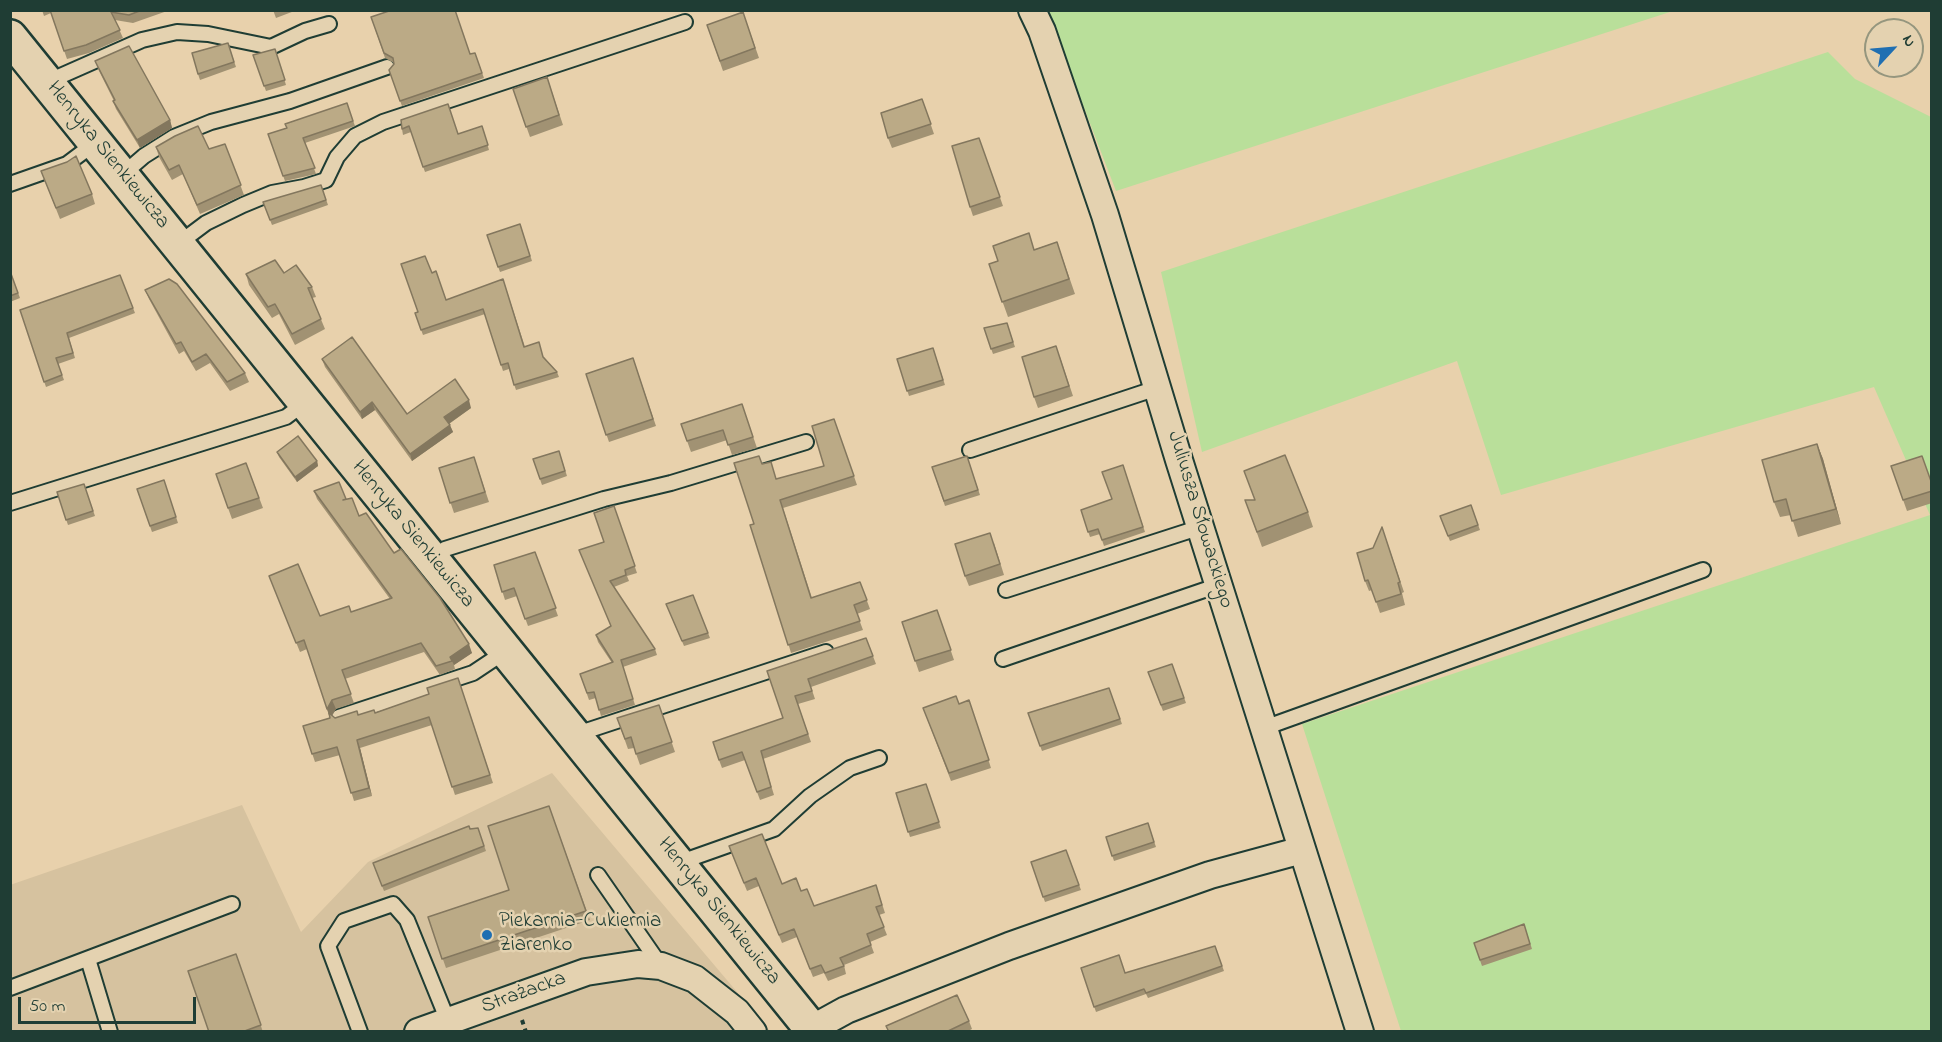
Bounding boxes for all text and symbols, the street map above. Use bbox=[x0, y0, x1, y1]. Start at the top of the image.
north arrow bbox=[1864, 18, 1924, 78]
text: N bbox=[1895, 31, 1922, 51]
street label: Henryka Sienkiewicza bbox=[40, 77, 174, 235]
street label: Juliusza Słowackiego bbox=[1160, 428, 1238, 612]
street label: Henryka Sienkiewicza bbox=[345, 456, 479, 614]
street label: Henryka Sienkiewicza bbox=[651, 833, 785, 991]
place label: Piekarnia-Cukiernia Ziarenko bbox=[499, 910, 661, 960]
marker: Piekarnia-Cukiernia Ziarenko bbox=[480, 928, 494, 942]
street label: Strażacka bbox=[478, 967, 570, 1021]
scale bar bbox=[21, 985, 200, 1023]
text: 50 m bbox=[29, 994, 66, 1020]

